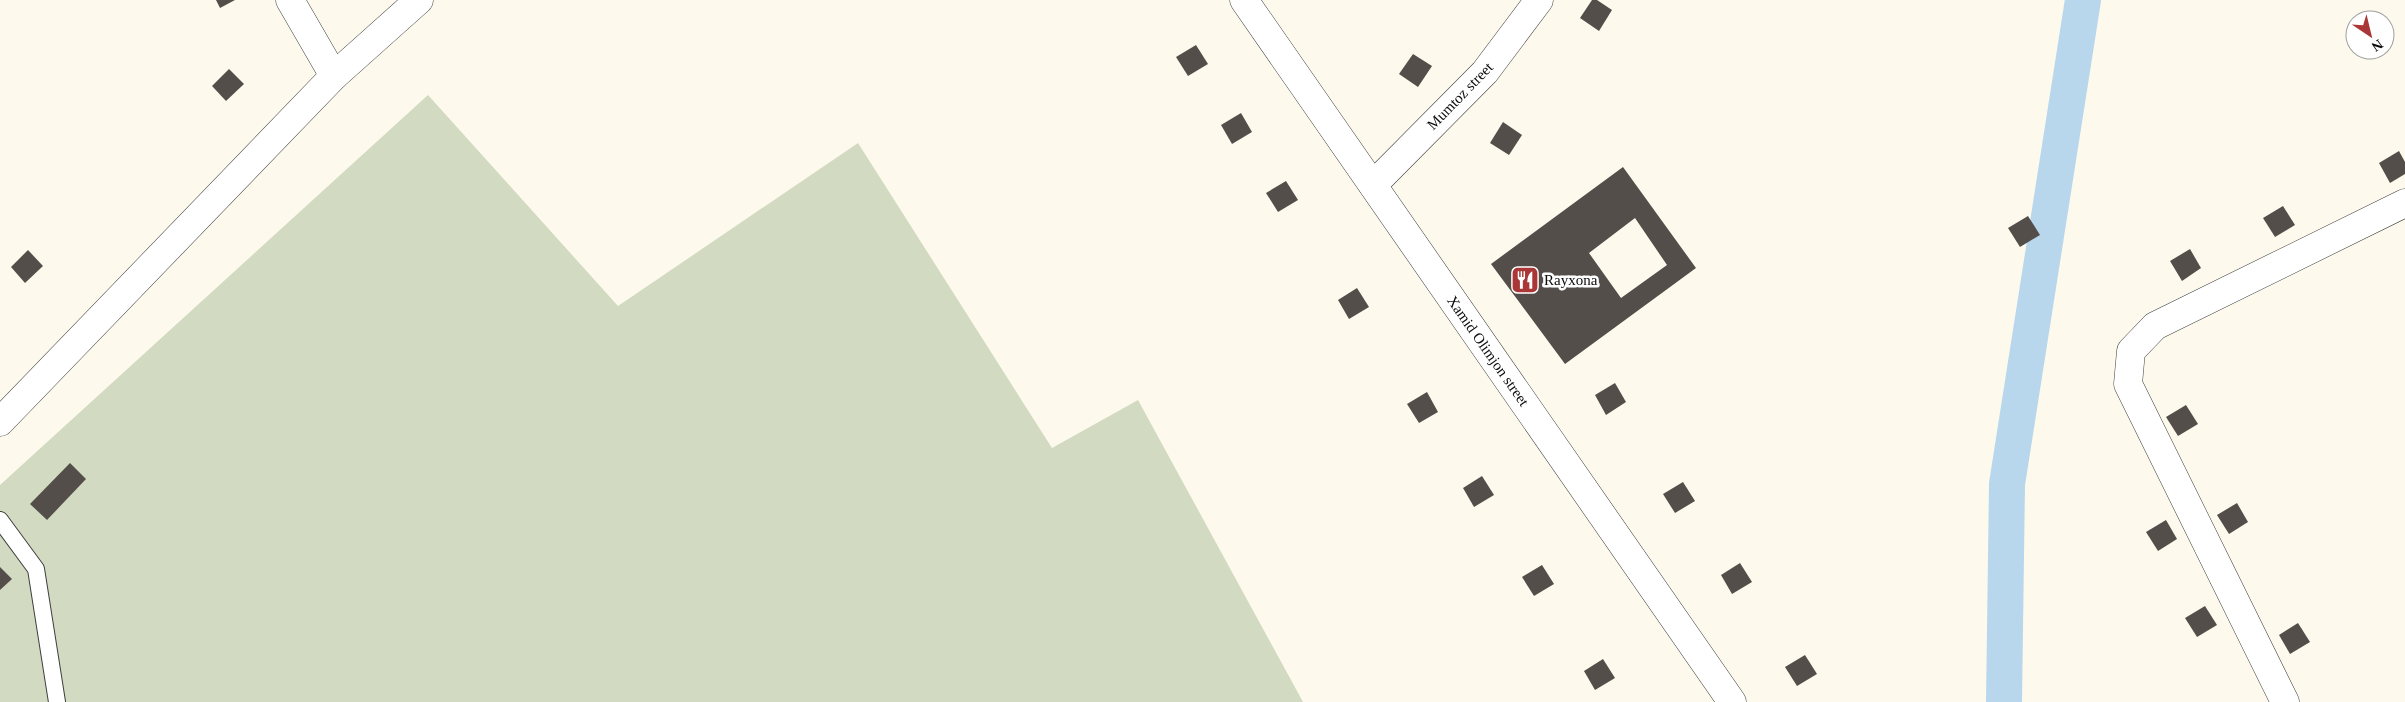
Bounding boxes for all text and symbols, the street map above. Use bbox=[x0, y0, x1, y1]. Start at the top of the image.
north arrow bbox=[2345, 10, 2395, 60]
text: N bbox=[2369, 36, 2386, 54]
street label: Mumtoz street bbox=[1424, 59, 1497, 133]
restaurant icon: Rayxona bbox=[1510, 265, 1540, 295]
place label: Rayxona bbox=[1544, 272, 1598, 288]
street label: Xamid Olimjon street bbox=[1444, 293, 1533, 410]

